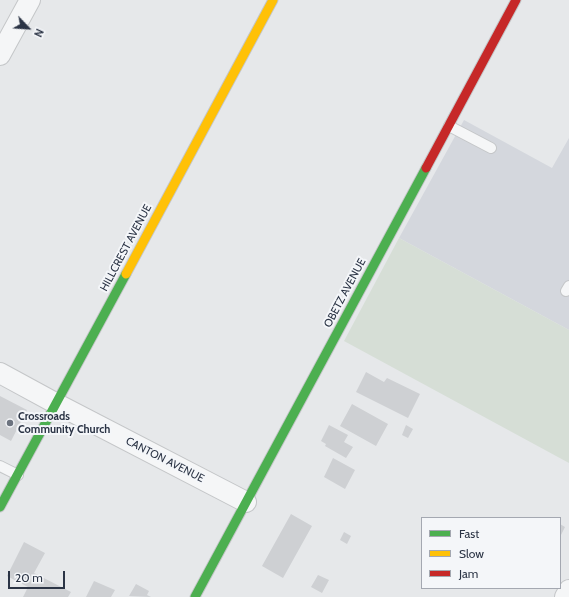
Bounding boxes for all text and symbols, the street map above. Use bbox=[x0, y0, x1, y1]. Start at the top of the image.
north arrow bbox=[8, 8, 48, 48]
text: N bbox=[31, 27, 47, 40]
street label: HILLCREST AVENUE bbox=[98, 202, 154, 294]
street label: OBETZ AVENUE bbox=[321, 256, 369, 330]
place label: Crossroads Community Church bbox=[18, 410, 110, 436]
marker: Crossroads Community Church bbox=[5, 418, 15, 428]
street label: CANTON AVENUE bbox=[124, 435, 206, 485]
legend bbox=[421, 517, 561, 589]
text: Fast bbox=[459, 526, 479, 541]
text: Slow bbox=[459, 546, 484, 561]
scale bar bbox=[10, 563, 67, 589]
text: Jam bbox=[459, 566, 478, 581]
text: 20 m bbox=[15, 570, 43, 585]

